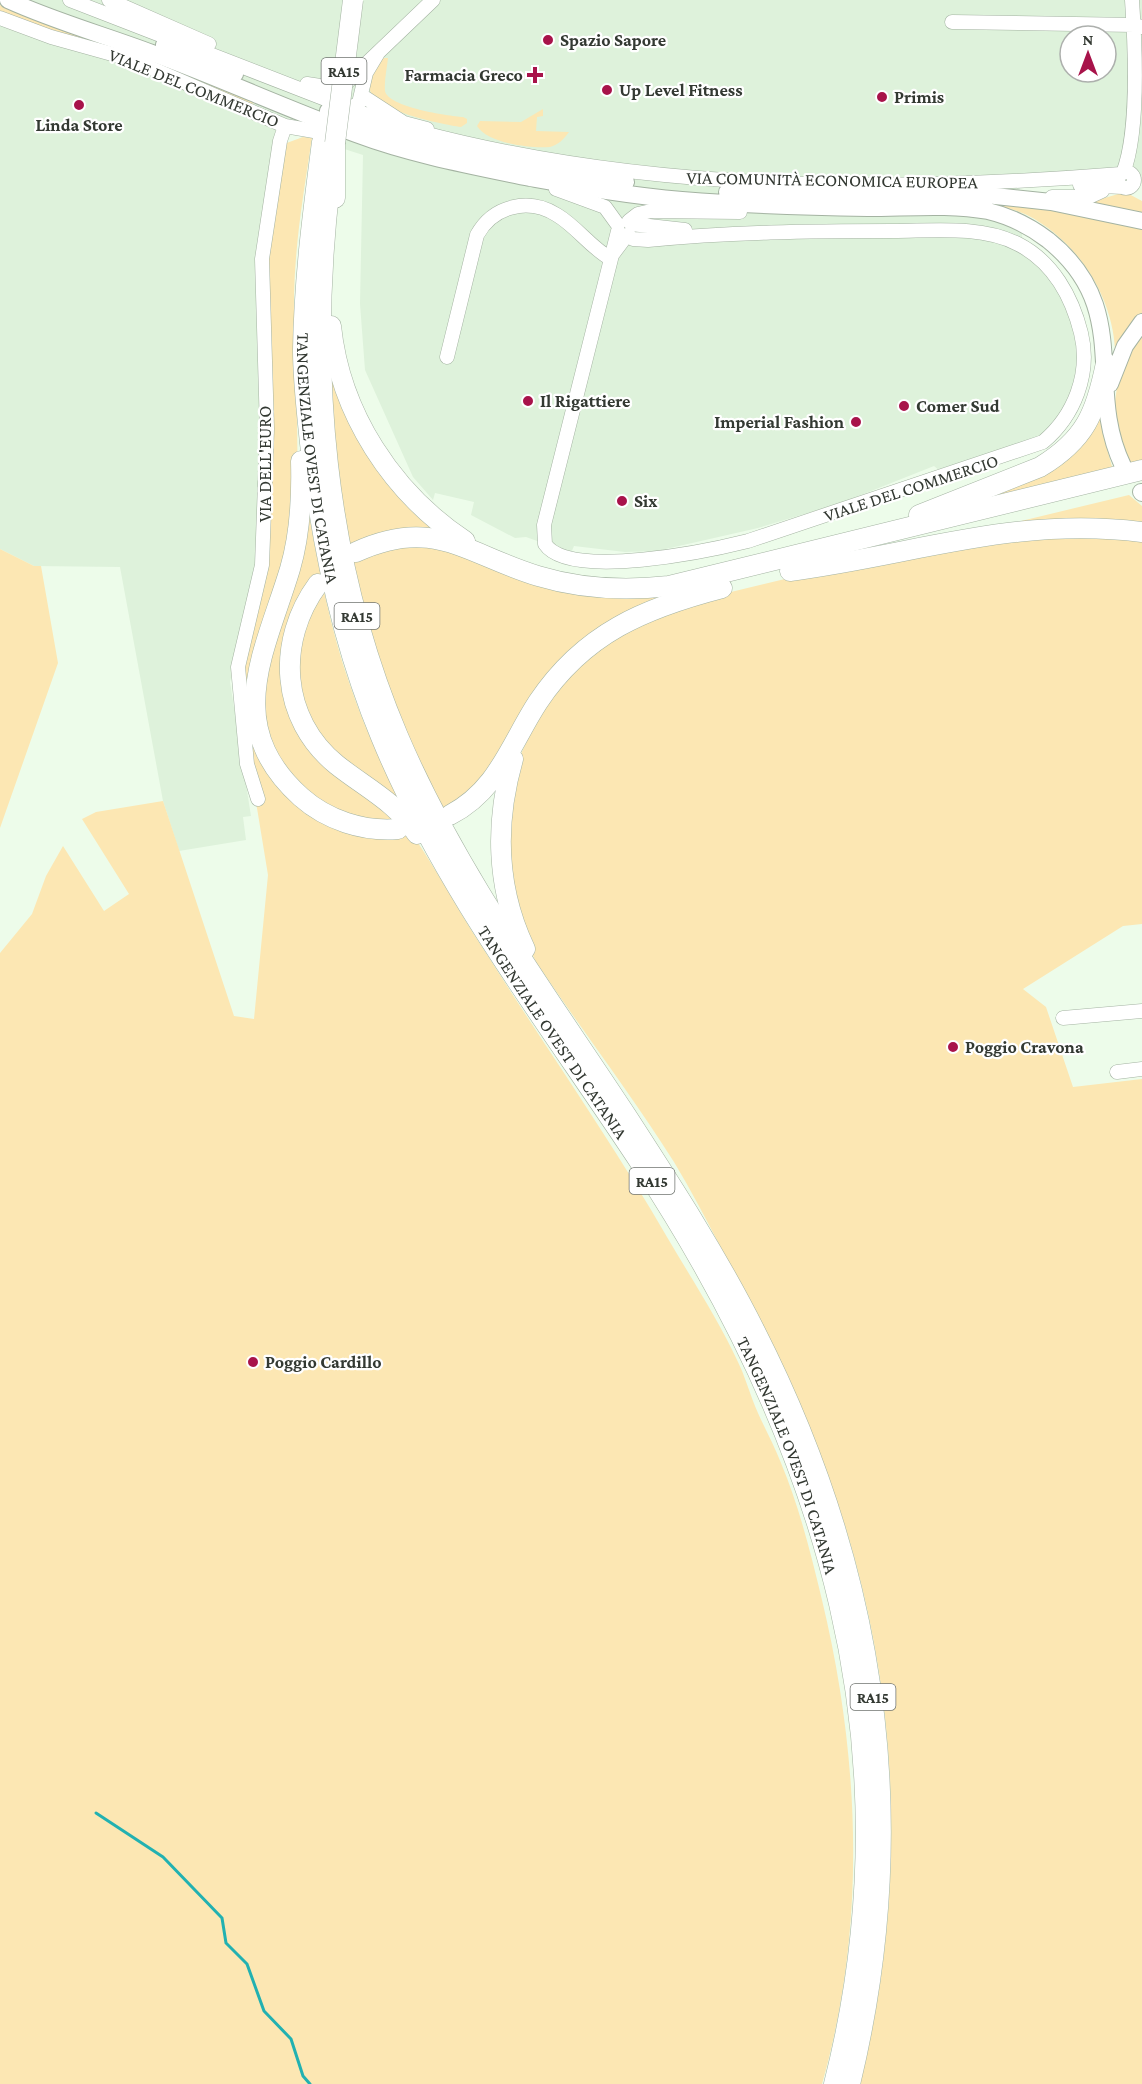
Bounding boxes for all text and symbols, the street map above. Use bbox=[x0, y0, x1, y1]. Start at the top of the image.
north arrow bbox=[1058, 24, 1118, 84]
place label: Spazio Sapore bbox=[560, 30, 666, 50]
text: N bbox=[1083, 31, 1094, 48]
marker: Spazio Sapore bbox=[541, 33, 555, 47]
street label: VIALE DEL COMMERCIO bbox=[106, 45, 282, 131]
road number: RA15 bbox=[322, 58, 366, 84]
place label: Farmacia Greco bbox=[405, 65, 523, 85]
marker: Farmacia Greco bbox=[528, 68, 542, 82]
place label: Up Level Fitness bbox=[619, 80, 743, 100]
marker: Up Level Fitness bbox=[600, 83, 614, 97]
place label: Primis bbox=[894, 87, 944, 107]
marker: Primis bbox=[875, 90, 889, 104]
marker: Linda Store bbox=[72, 98, 86, 112]
place label: Linda Store bbox=[35, 115, 123, 135]
street label: VIA COMUNITÀ ECONOMICA EUROPEA bbox=[686, 167, 979, 193]
street label: TANGENZIALE OVEST DI CATANIA bbox=[293, 332, 343, 586]
place label: Il Rigattiere bbox=[540, 391, 630, 411]
marker: Il Rigattiere bbox=[521, 394, 535, 408]
place label: Comer Sud bbox=[916, 396, 1000, 416]
marker: Comer Sud bbox=[897, 399, 911, 413]
street label: VIA DELL'EURO bbox=[255, 406, 275, 522]
place label: Imperial Fashion bbox=[714, 412, 845, 432]
marker: Imperial Fashion bbox=[849, 415, 863, 429]
street label: VIALE DEL COMMERCIO bbox=[821, 450, 1001, 526]
place label: Six bbox=[634, 491, 658, 511]
marker: Six bbox=[615, 494, 629, 508]
road number: RA15 bbox=[334, 603, 380, 629]
street label: TANGENZIALE OVEST DI CATANIA bbox=[474, 922, 632, 1143]
place label: Poggio Cravona bbox=[965, 1037, 1084, 1057]
marker: Poggio Cravona bbox=[946, 1040, 960, 1054]
road number: RA15 bbox=[630, 1168, 674, 1194]
street label: TANGENZIALE OVEST DI CATANIA bbox=[733, 1334, 841, 1577]
place label: Poggio Cardillo bbox=[265, 1352, 382, 1372]
marker: Poggio Cardillo bbox=[246, 1355, 260, 1369]
road number: RA15 bbox=[850, 1684, 896, 1710]

